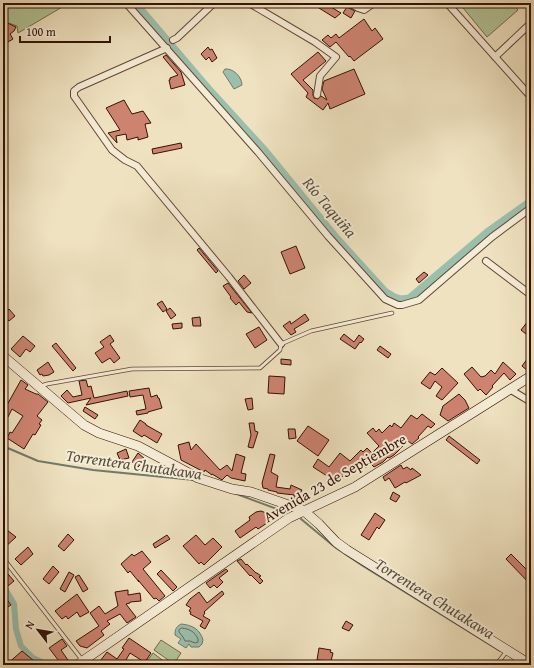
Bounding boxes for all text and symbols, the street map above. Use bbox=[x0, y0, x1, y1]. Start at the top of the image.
scale bar bbox=[20, 18, 110, 44]
text: 100 m bbox=[26, 23, 56, 40]
water label: Río Taquiña bbox=[297, 171, 363, 243]
street label: Avenida 23 de Septiembre bbox=[260, 428, 410, 527]
water label: Torrentera Chutakawa bbox=[64, 443, 204, 486]
water label: Torrentera Chutakawa bbox=[370, 551, 500, 645]
north arrow bbox=[18, 610, 58, 650]
text: N bbox=[21, 617, 39, 632]

